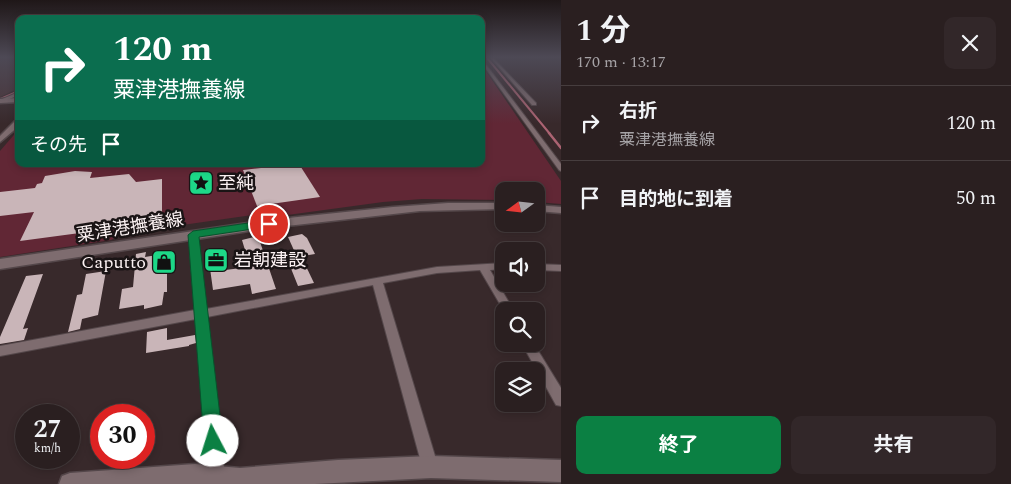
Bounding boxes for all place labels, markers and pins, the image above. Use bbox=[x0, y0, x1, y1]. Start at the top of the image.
place icon: 至純 bbox=[188, 170, 214, 196]
place label: 至純 bbox=[218, 170, 254, 197]
pin bbox=[248, 203, 290, 245]
office icon: 岩朝建設 bbox=[203, 247, 229, 273]
place label: 岩朝建設 bbox=[234, 247, 306, 274]
place label: Caputto bbox=[81, 249, 146, 276]
shop icon: Caputto bbox=[151, 249, 177, 275]

